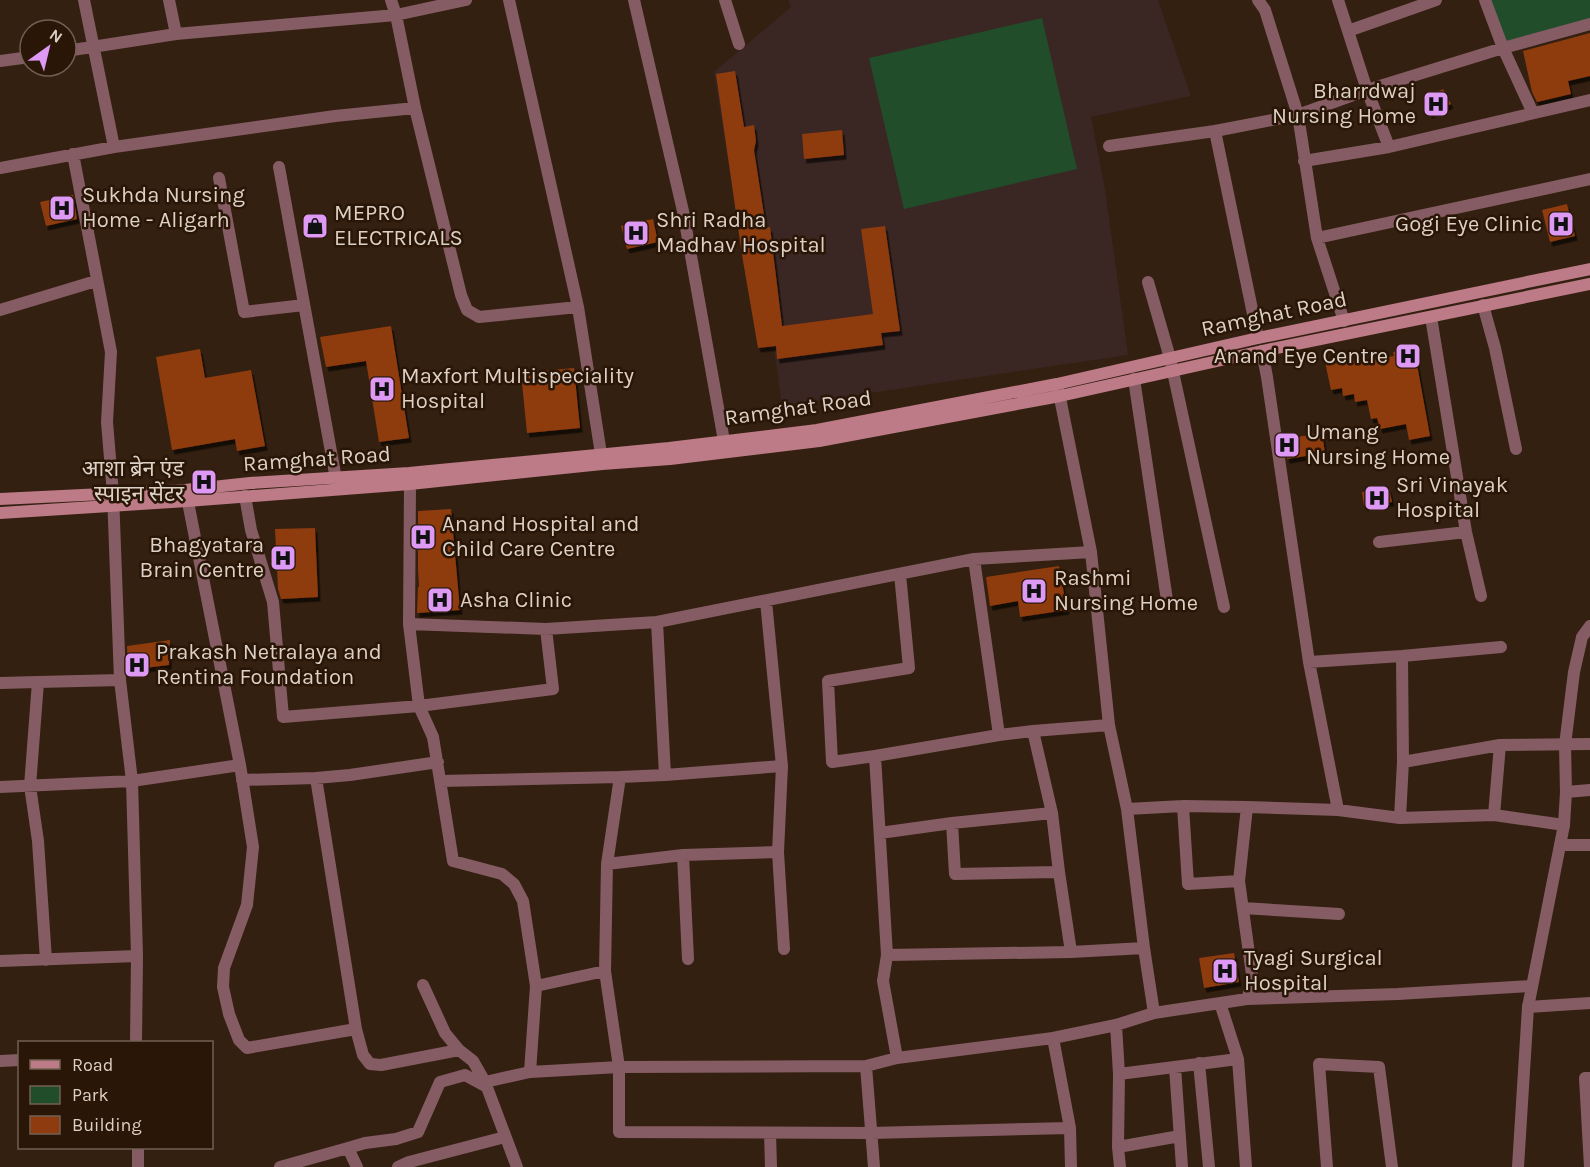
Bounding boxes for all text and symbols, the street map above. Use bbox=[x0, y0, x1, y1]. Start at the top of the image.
north arrow bbox=[18, 18, 78, 78]
text: N bbox=[46, 25, 66, 47]
place label: Bharrdwaj Nursing Home bbox=[1272, 78, 1416, 129]
hospital icon: Bharrdwaj Nursing Home bbox=[1421, 89, 1451, 119]
place label: Sukhda Nursing Home - Aligarh bbox=[82, 182, 245, 233]
hospital icon: Sukhda Nursing Home - Aligarh bbox=[47, 193, 77, 223]
place label: MEPRO ELECTRICALS bbox=[334, 200, 463, 251]
place label: Shri Radha Madhav Hospital bbox=[656, 207, 826, 258]
hospital icon: Gogi Eye Clinic bbox=[1546, 209, 1576, 239]
shop icon: MEPRO ELECTRICALS bbox=[300, 211, 330, 241]
place label: Gogi Eye Clinic bbox=[1395, 211, 1542, 237]
hospital icon: Shri Radha Madhav Hospital bbox=[621, 218, 651, 248]
street label: Ramghat Road bbox=[1199, 286, 1349, 342]
hospital icon: Anand Eye Centre bbox=[1393, 341, 1423, 371]
place label: Anand Eye Centre bbox=[1214, 343, 1388, 369]
place label: Maxfort Multispeciality Hospital bbox=[401, 363, 634, 414]
hospital icon: Maxfort Multispeciality Hospital bbox=[367, 374, 397, 404]
street label: Ramghat Road bbox=[723, 385, 873, 431]
place label: Umang Nursing Home bbox=[1306, 419, 1450, 470]
hospital icon: Umang Nursing Home bbox=[1272, 430, 1302, 460]
street label: Ramghat Road bbox=[242, 441, 392, 477]
place label: आशा ब्रेन एंड स्पाइन सेंटर bbox=[82, 455, 185, 507]
hospital icon: आशा ब्रेन एंड स्पाइन सेंटर bbox=[189, 467, 219, 497]
place label: Sri Vinayak Hospital bbox=[1396, 472, 1508, 523]
hospital icon: Sri Vinayak Hospital bbox=[1362, 483, 1392, 513]
place label: Anand Hospital and Child Care Centre bbox=[442, 511, 639, 562]
hospital icon: Anand Hospital and Child Care Centre bbox=[408, 522, 438, 552]
place label: Bhagyatara Brain Centre bbox=[140, 532, 264, 583]
hospital icon: Bhagyatara Brain Centre bbox=[268, 543, 298, 573]
place label: Rashmi Nursing Home bbox=[1054, 565, 1198, 616]
hospital icon: Rashmi Nursing Home bbox=[1019, 576, 1049, 606]
hospital icon: Asha Clinic bbox=[425, 585, 455, 615]
place label: Asha Clinic bbox=[460, 587, 572, 613]
place label: Prakash Netralaya and Rentina Foundation bbox=[156, 639, 382, 690]
hospital icon: Prakash Netralaya and Rentina Foundation bbox=[122, 650, 152, 680]
place label: Tyagi Surgical Hospital bbox=[1244, 945, 1383, 996]
hospital icon: Tyagi Surgical Hospital bbox=[1210, 956, 1240, 986]
legend bbox=[18, 1041, 213, 1149]
text: Road bbox=[72, 1054, 113, 1076]
text: Park bbox=[72, 1084, 109, 1106]
text: Building bbox=[72, 1114, 142, 1136]

